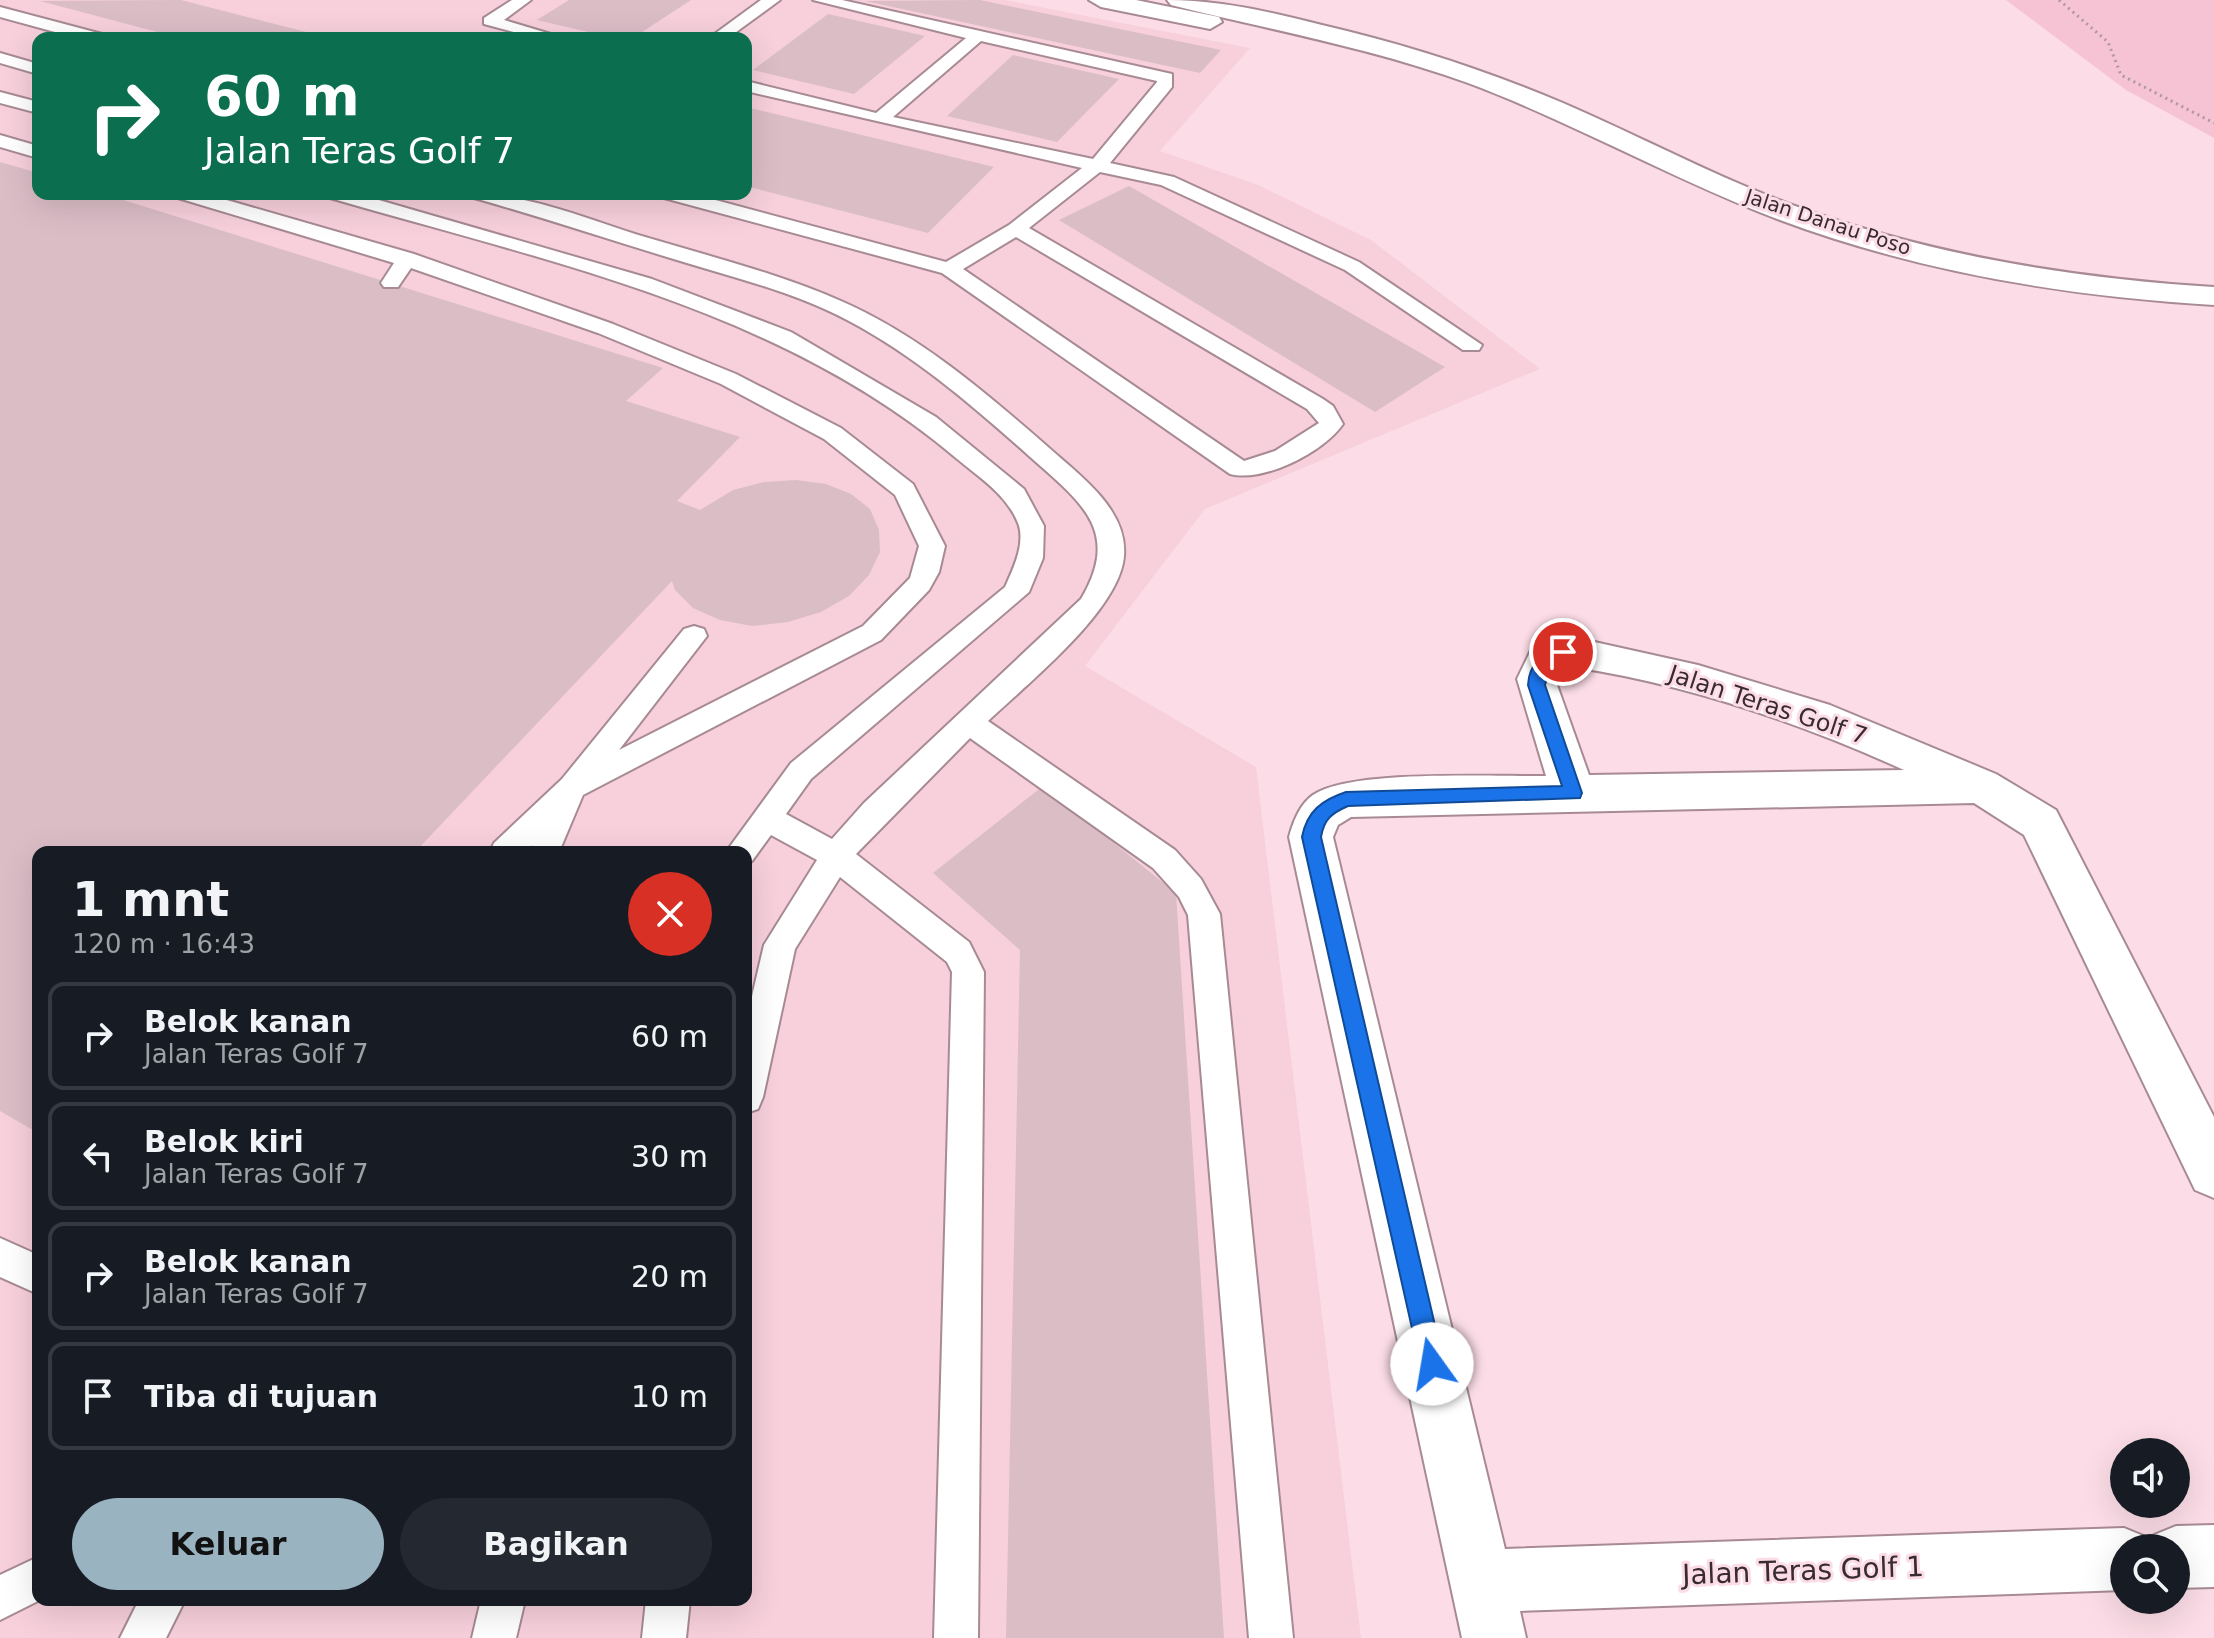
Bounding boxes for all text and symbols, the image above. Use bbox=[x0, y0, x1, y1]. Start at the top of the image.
text: 60 m bbox=[204, 63, 360, 128]
icon: right bbox=[72, 64, 176, 168]
text: Jalan Teras Golf 7 bbox=[204, 130, 515, 171]
street label: Jalan Danau Poso bbox=[1740, 183, 1914, 260]
pin bbox=[1529, 618, 1597, 686]
icon: arrive bbox=[1541, 630, 1585, 674]
street label: Jalan Teras Golf 7 bbox=[1663, 659, 1871, 750]
text: 1 mnt bbox=[72, 871, 229, 927]
button: close bbox=[628, 872, 712, 956]
text: 120 m · 16:43 bbox=[72, 929, 255, 959]
text: Belok kanan bbox=[144, 1004, 352, 1039]
icon: right bbox=[76, 1014, 120, 1058]
text: 60 m bbox=[631, 1019, 708, 1054]
text: Jalan Teras Golf 7 bbox=[144, 1039, 369, 1069]
text: Belok kiri bbox=[144, 1124, 304, 1159]
icon: left bbox=[76, 1134, 120, 1178]
text: 30 m bbox=[631, 1139, 708, 1174]
text: Jalan Teras Golf 7 bbox=[144, 1159, 369, 1189]
text: Belok kanan bbox=[144, 1244, 352, 1279]
icon: right bbox=[76, 1254, 120, 1298]
text: 20 m bbox=[631, 1259, 708, 1294]
text: Jalan Teras Golf 7 bbox=[144, 1279, 369, 1309]
position arrow bbox=[1390, 1322, 1474, 1406]
icon: arrive bbox=[76, 1374, 120, 1418]
text: Tiba di tujuan bbox=[144, 1379, 378, 1414]
text: 10 m bbox=[631, 1379, 708, 1414]
map controls bbox=[2110, 1438, 2190, 1614]
button: sound bbox=[2110, 1438, 2190, 1518]
button: Keluar bbox=[72, 1498, 384, 1590]
button: Bagikan bbox=[400, 1498, 712, 1590]
button: search bbox=[2110, 1534, 2190, 1614]
street label: Jalan Teras Golf 1 bbox=[1680, 1550, 1924, 1591]

